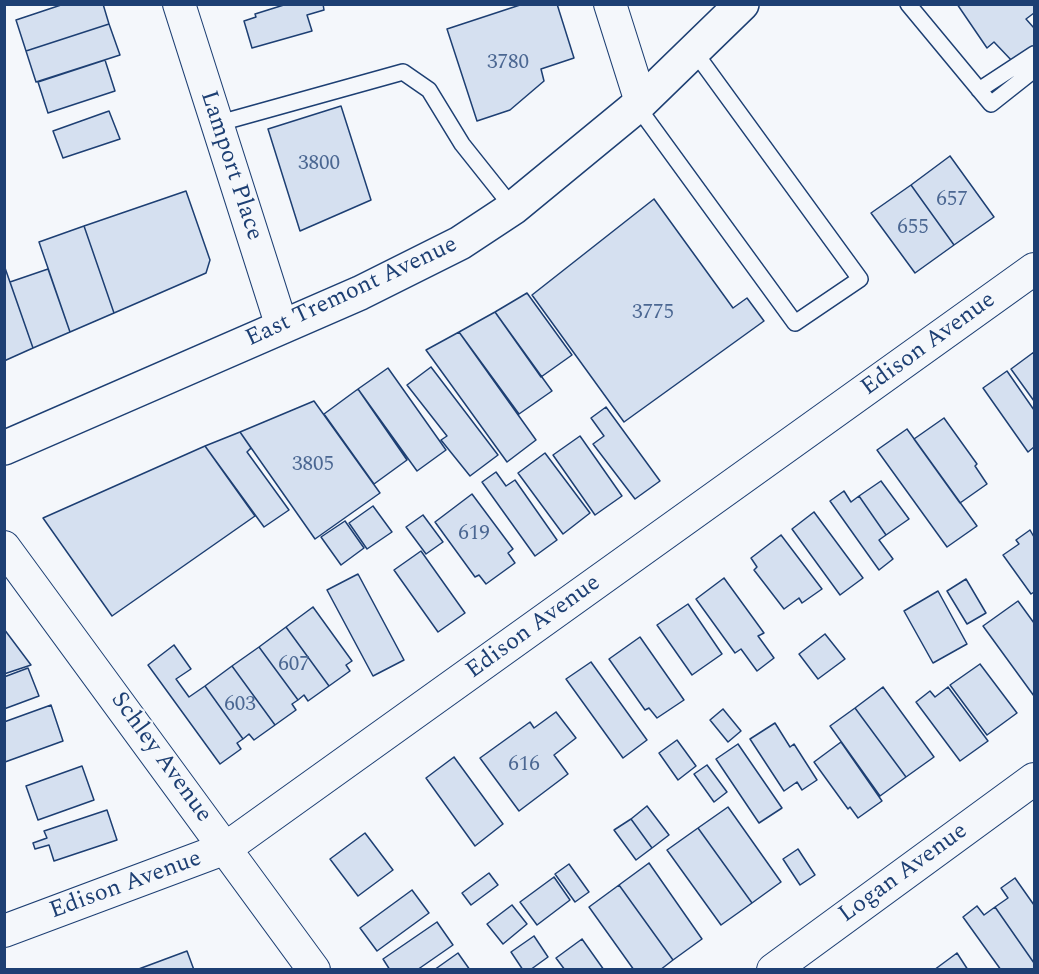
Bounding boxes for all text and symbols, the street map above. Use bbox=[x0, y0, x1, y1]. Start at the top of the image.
house number: 3780 bbox=[487, 51, 529, 77]
street label: Lamport Place bbox=[192, 88, 268, 244]
house number: 3800 bbox=[298, 152, 340, 178]
house number: 657 bbox=[936, 188, 968, 214]
house number: 655 bbox=[897, 216, 929, 242]
street label: East Tremont Avenue bbox=[242, 231, 462, 355]
street label: Edison Avenue bbox=[856, 287, 1002, 403]
house number: 3775 bbox=[632, 301, 674, 327]
house number: 3805 bbox=[292, 453, 334, 479]
house number: 619 bbox=[458, 522, 490, 548]
street label: Edison Avenue bbox=[461, 570, 607, 686]
house number: 607 bbox=[278, 653, 310, 679]
street label: Schley Avenue bbox=[103, 687, 217, 829]
house number: 603 bbox=[224, 693, 256, 719]
house number: 616 bbox=[508, 753, 540, 779]
street label: Logan Avenue bbox=[834, 818, 974, 930]
street label: Edison Avenue bbox=[46, 845, 206, 927]

